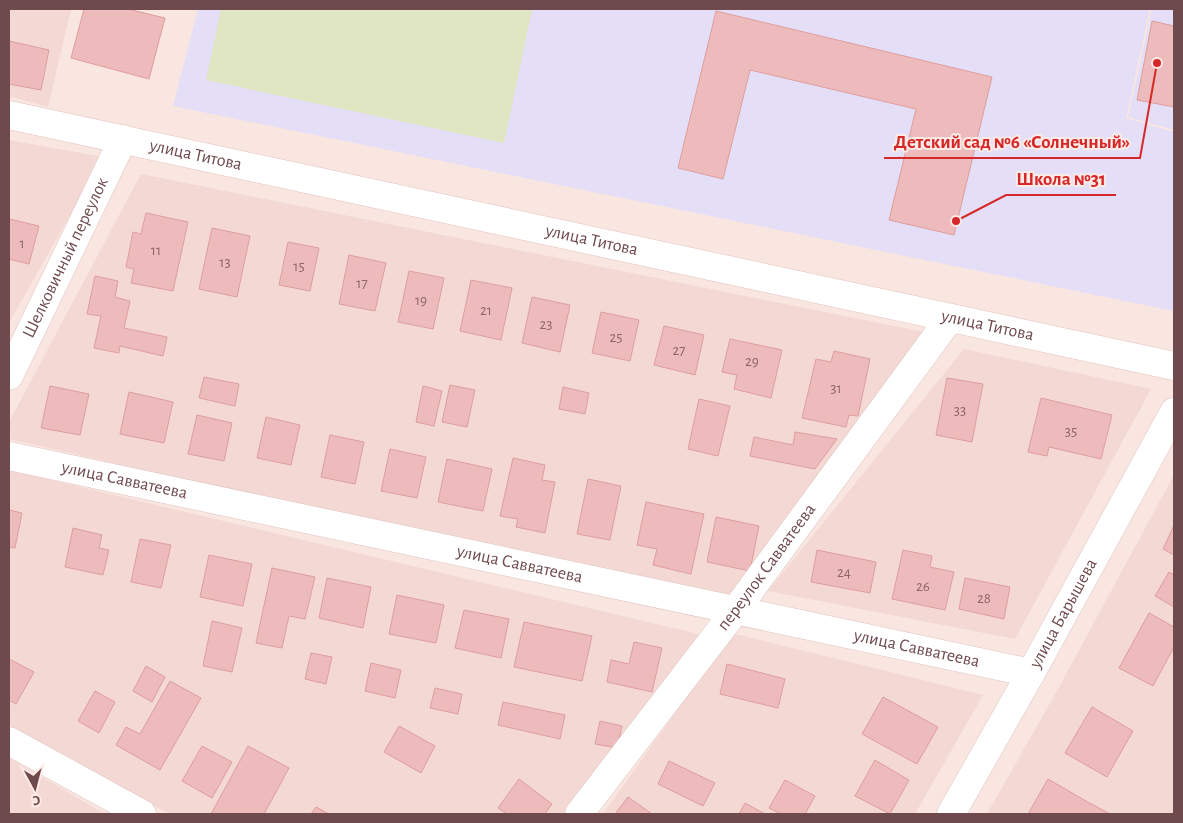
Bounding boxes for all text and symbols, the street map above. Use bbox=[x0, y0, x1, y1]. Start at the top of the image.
callout: Детский сад №6 «Солнечный» bbox=[884, 124, 1140, 158]
text: Детский сад №6 «Солнечный» bbox=[894, 133, 1130, 152]
street label: улица Титова bbox=[147, 136, 244, 174]
callout: Школа №31 bbox=[1006, 161, 1116, 195]
text: Школа №31 bbox=[1016, 170, 1106, 189]
street label: Шелковичный переулок bbox=[20, 174, 112, 341]
street label: улица Титова bbox=[543, 222, 639, 259]
house number: 1 bbox=[19, 236, 25, 251]
house number: 11 bbox=[151, 243, 161, 258]
house number: 13 bbox=[219, 255, 231, 270]
house number: 15 bbox=[293, 259, 305, 274]
house number: 17 bbox=[356, 276, 368, 291]
house number: 19 bbox=[415, 293, 427, 308]
house number: 21 bbox=[480, 303, 492, 318]
street label: улица Титова bbox=[939, 307, 1035, 345]
house number: 23 bbox=[539, 317, 553, 332]
house number: 25 bbox=[609, 330, 623, 345]
house number: 27 bbox=[672, 343, 686, 358]
house number: 29 bbox=[745, 354, 759, 369]
house number: 31 bbox=[830, 381, 842, 396]
house number: 33 bbox=[954, 403, 966, 418]
house number: 35 bbox=[1065, 424, 1077, 439]
street label: улица Савватеева bbox=[59, 458, 189, 503]
street label: переулок Савватеева bbox=[714, 501, 819, 634]
street label: улица Савватеева bbox=[454, 542, 584, 587]
street label: улица Барышева bbox=[1026, 556, 1101, 672]
house number: 24 bbox=[837, 565, 851, 580]
house number: 26 bbox=[916, 579, 930, 594]
house number: 28 bbox=[977, 591, 991, 606]
street label: улица Савватеева bbox=[851, 626, 981, 671]
north arrow bbox=[10, 763, 60, 813]
text: С bbox=[32, 792, 41, 807]

